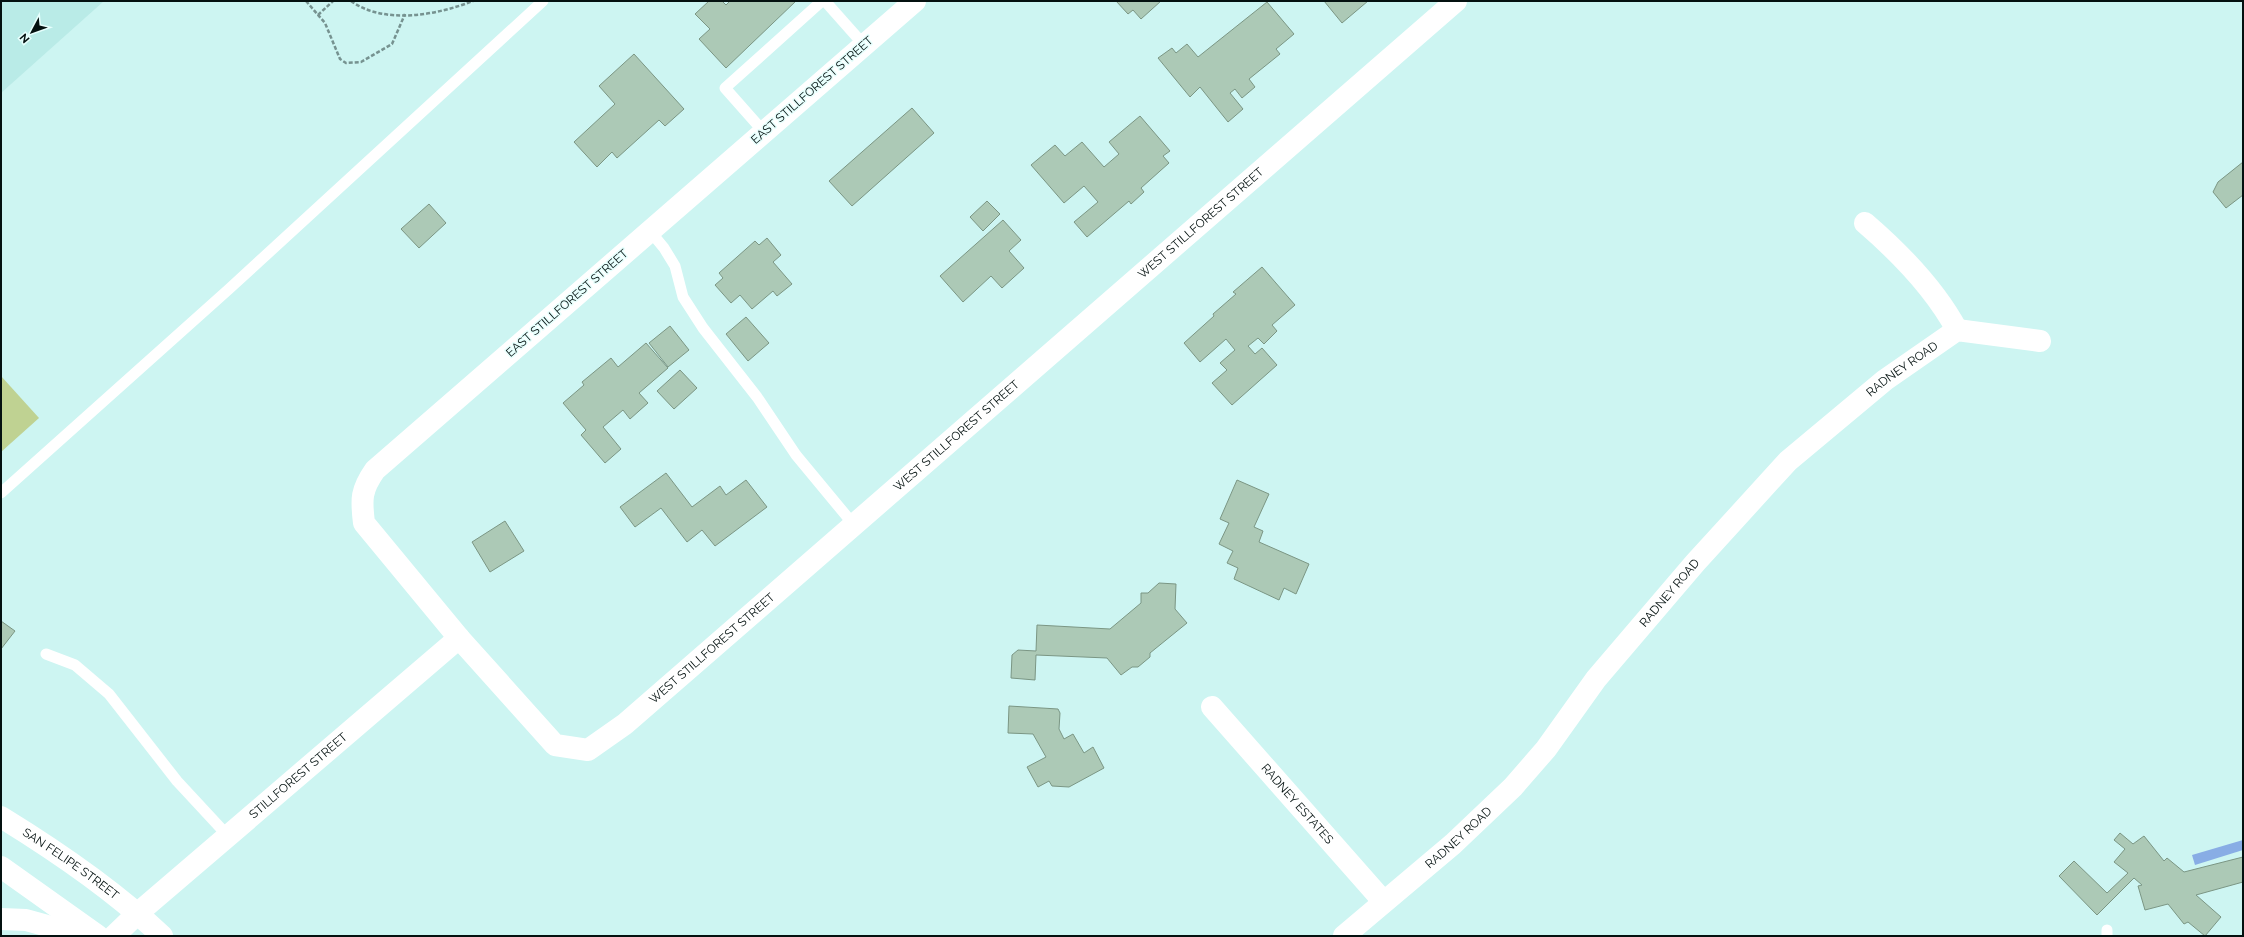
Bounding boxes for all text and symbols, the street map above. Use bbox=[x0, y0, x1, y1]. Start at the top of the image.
north arrow bbox=[12, 12, 52, 52]
text: N bbox=[17, 31, 32, 46]
street label: EAST STILLFOREST STREET bbox=[748, 33, 876, 147]
street label: WEST STILLFOREST STREET bbox=[1135, 164, 1267, 281]
street label: EAST STILLFOREST STREET bbox=[503, 246, 631, 360]
street label: RADNEY ROAD bbox=[1864, 338, 1941, 400]
street label: WEST STILLFOREST STREET bbox=[891, 377, 1022, 494]
street label: RADNEY ROAD bbox=[1637, 556, 1703, 630]
street label: WEST STILLFOREST STREET bbox=[646, 590, 778, 707]
street label: STILLFOREST STREET bbox=[246, 730, 351, 821]
street label: RADNEY ESTATES bbox=[1258, 761, 1336, 847]
street label: RADNEY ROAD bbox=[1422, 804, 1495, 871]
street label: SAN FELIPE STREET bbox=[20, 825, 122, 903]

